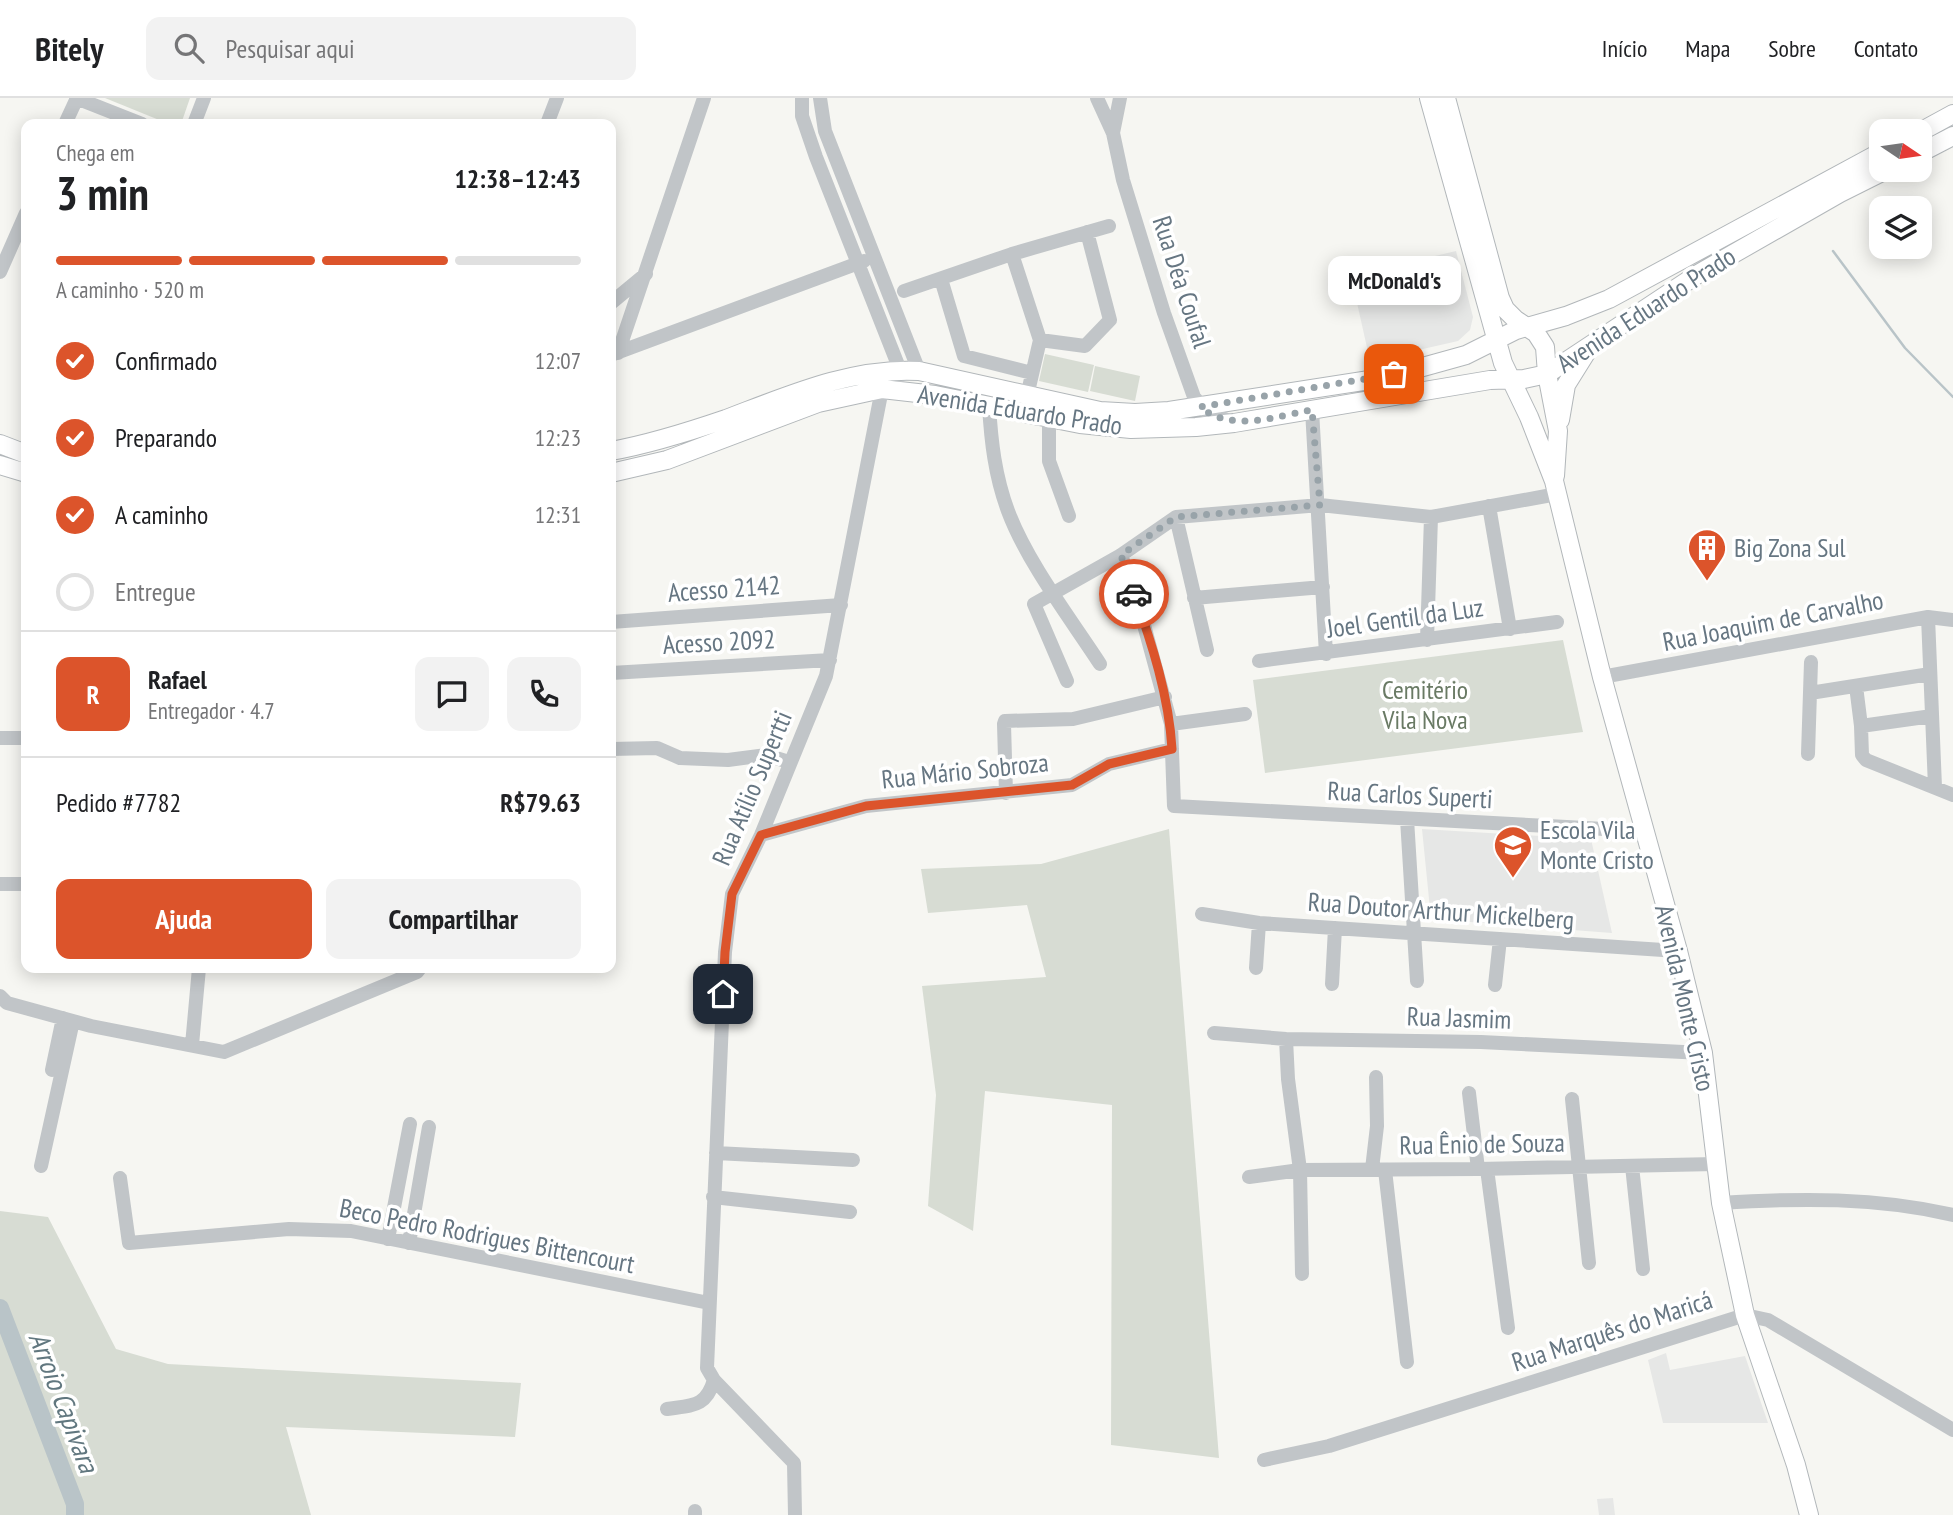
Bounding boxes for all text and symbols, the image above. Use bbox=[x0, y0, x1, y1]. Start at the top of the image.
search box bbox=[146, 17, 636, 80]
text: Bitely bbox=[35, 27, 104, 70]
icon: search bbox=[170, 29, 208, 67]
text: Pesquisar aqui bbox=[226, 32, 355, 65]
text: Início bbox=[1602, 33, 1647, 64]
text: Mapa bbox=[1685, 33, 1730, 64]
text: Sobre bbox=[1768, 33, 1816, 64]
text: Contato bbox=[1854, 33, 1918, 64]
north arrow bbox=[1869, 119, 1932, 182]
map controls bbox=[1869, 119, 1932, 259]
text: Chega em bbox=[56, 138, 134, 167]
text: 12:38–12:43 bbox=[454, 162, 581, 195]
text: 3 min bbox=[56, 163, 149, 223]
button: layers bbox=[1869, 196, 1932, 259]
street label: Rua Déa Coufal bbox=[1146, 212, 1219, 352]
street label: Avenida Eduardo Prado bbox=[1550, 239, 1741, 380]
callout: McDonald's bbox=[1328, 255, 1460, 304]
text: McDonald's bbox=[1348, 266, 1441, 295]
text: A caminho · 520 m bbox=[56, 275, 204, 304]
icon: check bbox=[56, 342, 94, 380]
text: Confirmado bbox=[115, 344, 217, 377]
pin bbox=[1364, 344, 1424, 404]
text: 12:07 bbox=[535, 346, 581, 375]
icon: bag bbox=[1375, 355, 1413, 393]
street label: Avenida Eduardo Prado bbox=[915, 377, 1125, 442]
icon: check bbox=[56, 419, 94, 457]
text: Preparando bbox=[115, 421, 217, 454]
text: 12:23 bbox=[535, 423, 581, 452]
icon: check bbox=[56, 496, 94, 534]
text: A caminho bbox=[115, 498, 208, 531]
text: 12:31 bbox=[535, 500, 581, 529]
building icon: Big Zona Sul bbox=[1686, 527, 1728, 582]
place label: Big Zona Sul bbox=[1734, 531, 1846, 564]
courier bbox=[1099, 559, 1169, 629]
street label: Acesso 2142 bbox=[667, 568, 781, 609]
text: Entregue bbox=[115, 575, 196, 608]
icon: car bbox=[1115, 575, 1153, 613]
street label: Rua Joaquim de Carvalho bbox=[1660, 583, 1886, 658]
street label: Joel Gentil da Luz bbox=[1324, 590, 1485, 645]
street label: Acesso 2092 bbox=[662, 622, 776, 661]
button: chat bbox=[415, 657, 489, 731]
button: phone bbox=[507, 657, 581, 731]
text: Rafael bbox=[148, 663, 207, 696]
park label: Cemitério Vila Nova bbox=[1381, 673, 1468, 736]
text: R bbox=[86, 678, 100, 711]
text: Entregador · 4.7 bbox=[148, 696, 275, 725]
street label: Rua Atílio Supertti bbox=[704, 706, 799, 870]
street label: Rua Mário Sobroza bbox=[880, 745, 1050, 796]
street label: Rua Carlos Superti bbox=[1327, 774, 1493, 815]
text: Pedido #7782 bbox=[56, 786, 181, 819]
text: R$79.63 bbox=[500, 786, 581, 819]
place label: Escola Vila Monte Cristo bbox=[1540, 813, 1654, 876]
school or university icon: Escola Vila Monte Cristo bbox=[1492, 824, 1534, 879]
button: Ajuda bbox=[56, 879, 312, 959]
button: Compartilhar bbox=[326, 879, 581, 959]
street label: Rua Doutor Arthur Mickelberg bbox=[1307, 885, 1575, 936]
street label: Avenida Monte Cristo bbox=[1648, 901, 1723, 1094]
pin bbox=[693, 964, 753, 1024]
icon: home bbox=[704, 975, 742, 1013]
street label: Rua Jasmim bbox=[1406, 999, 1512, 1036]
street label: Rua Ênio de Souza bbox=[1399, 1126, 1565, 1161]
street label: Beco Pedro Rodrigues Bittencourt bbox=[337, 1191, 637, 1280]
street label: Rua Marquês do Maricá bbox=[1508, 1283, 1716, 1378]
water label: Arroio Capivara bbox=[21, 1326, 109, 1479]

